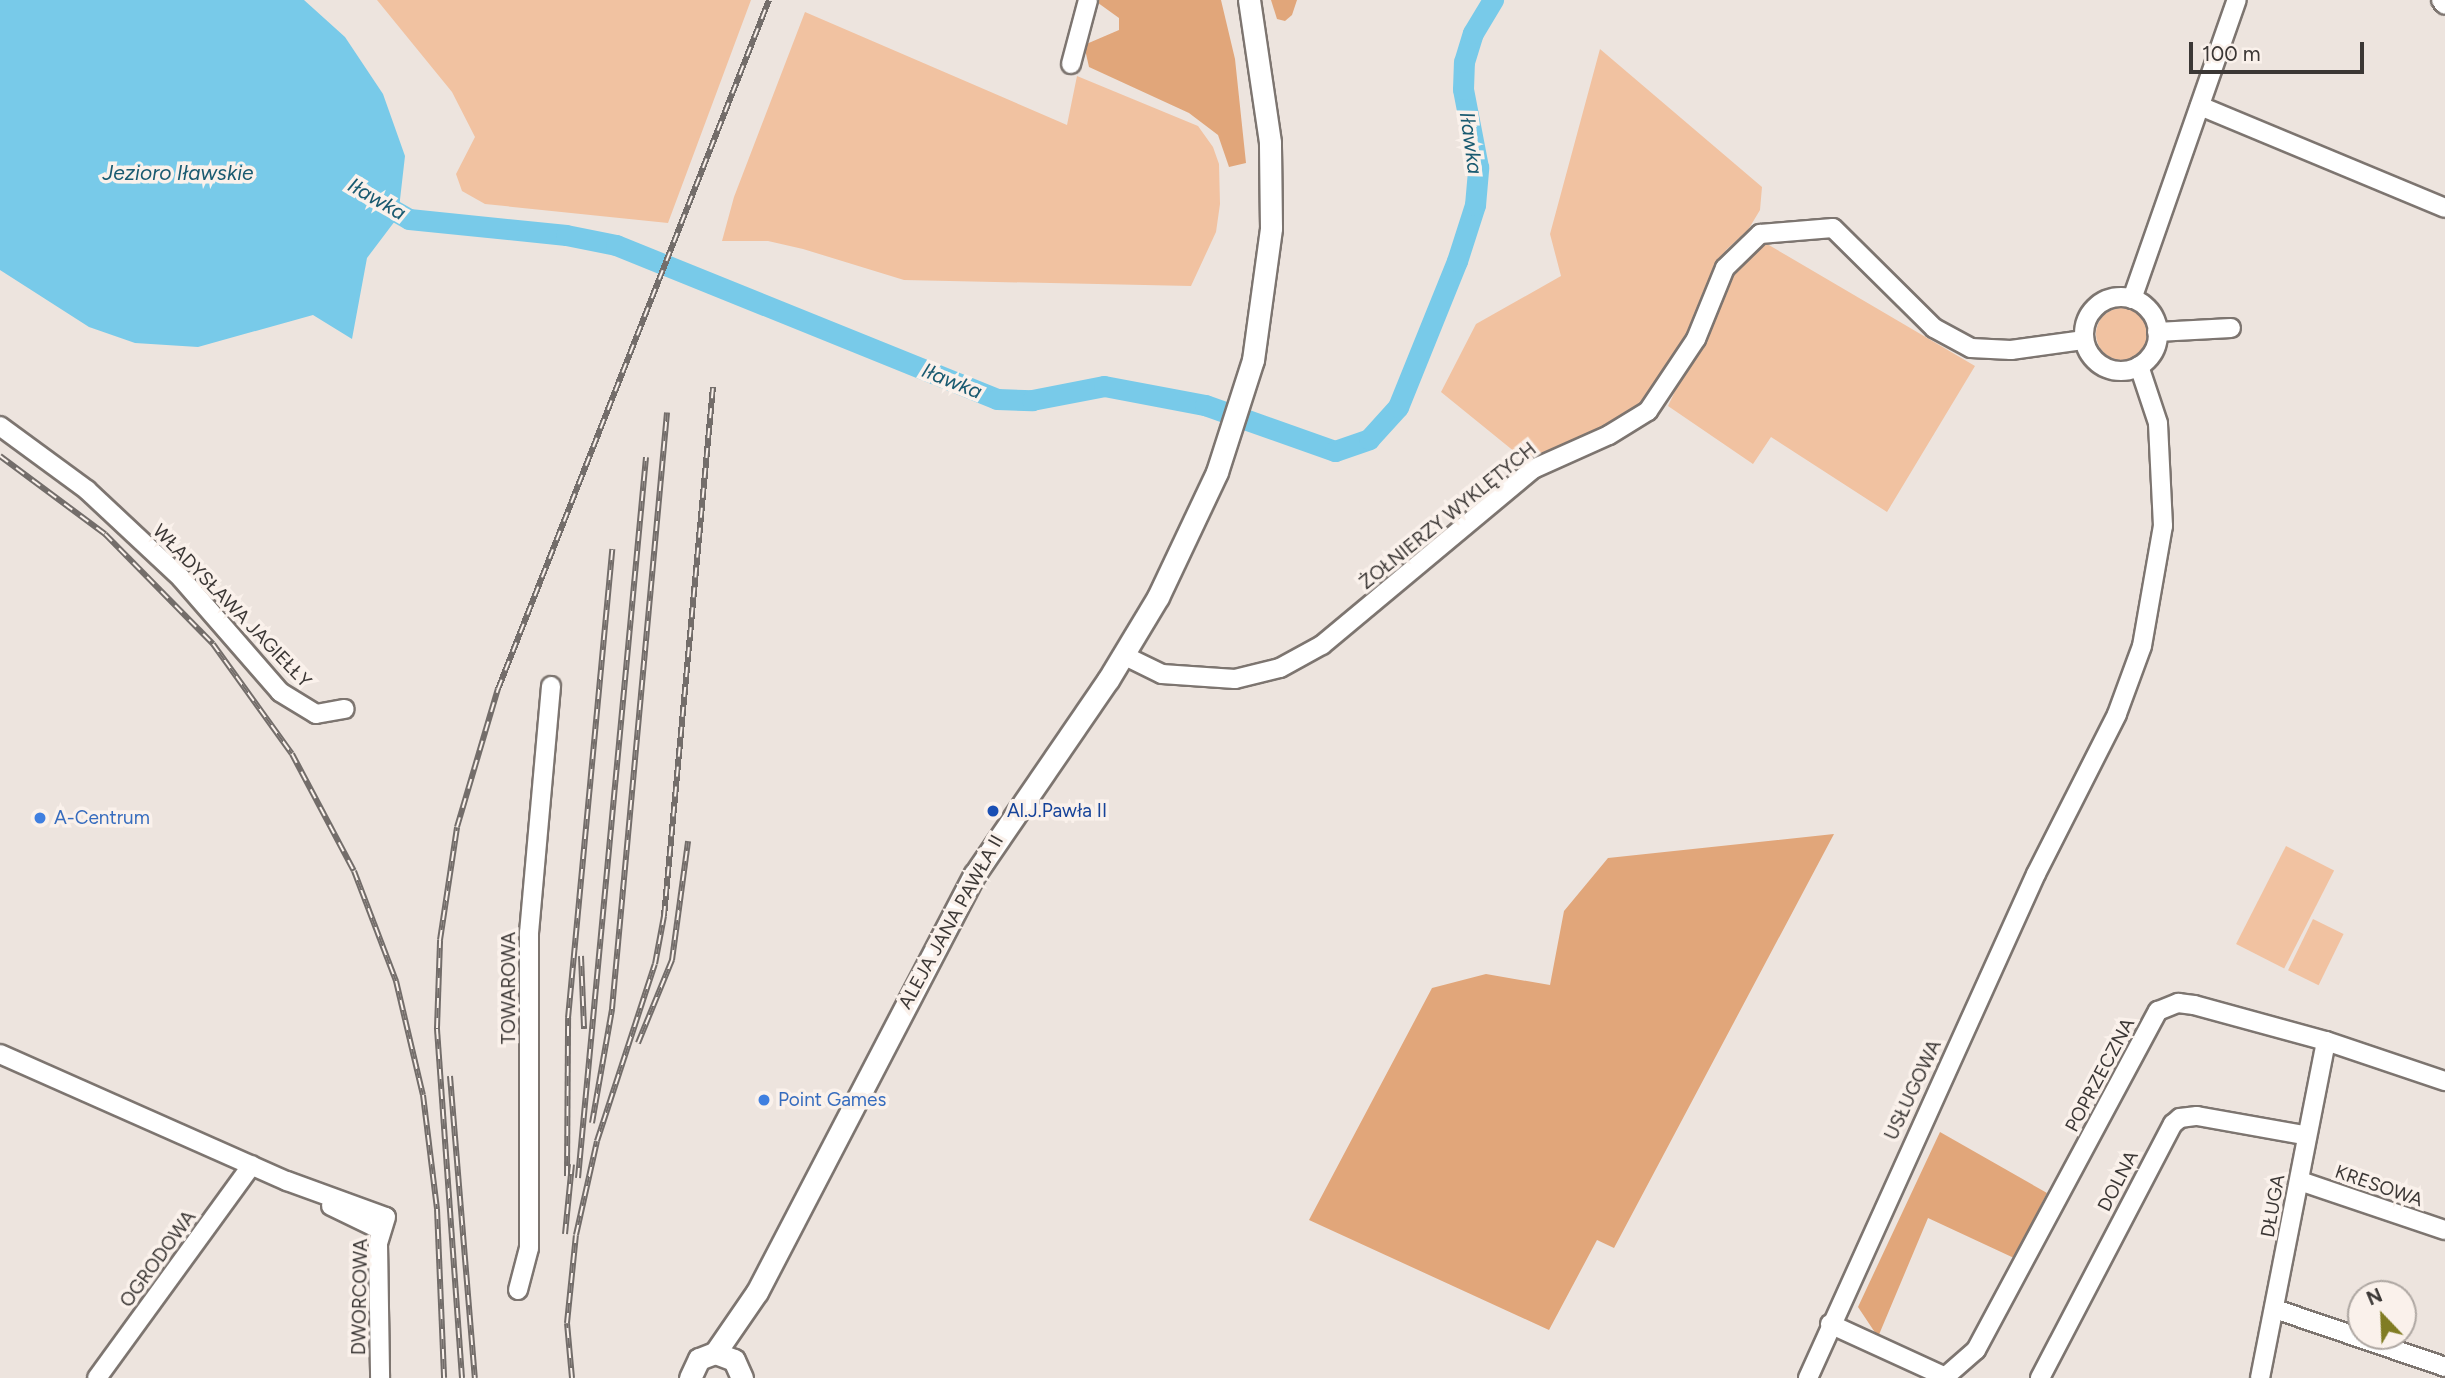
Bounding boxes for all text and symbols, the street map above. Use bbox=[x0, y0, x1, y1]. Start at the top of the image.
scale bar bbox=[2193, 28, 2368, 72]
text: 100 m bbox=[2202, 41, 2261, 66]
water label: Iławka bbox=[1454, 110, 1488, 176]
water label: Jezioro Iławskie bbox=[102, 160, 254, 186]
water label: Iławka bbox=[344, 172, 410, 226]
water label: Iławka bbox=[918, 358, 986, 404]
street label: ŻOŁNIERZY WYKLĘTYCH bbox=[1355, 438, 1541, 594]
street label: WŁADYSŁAWA JAGIEŁŁY bbox=[148, 520, 316, 692]
place label: Al.J.Pawła II bbox=[1007, 800, 1107, 822]
marker: Al.J.Pawła II bbox=[985, 803, 1001, 819]
place label: A-Centrum bbox=[54, 807, 150, 829]
marker: A-Centrum bbox=[32, 810, 48, 826]
street label: ALEJA JANA PAWŁA II bbox=[894, 831, 1008, 1013]
street label: TOWAROWA bbox=[498, 932, 520, 1044]
street label: POPRZECZNA bbox=[2060, 1014, 2140, 1136]
street label: USŁUGOWA bbox=[1880, 1036, 1946, 1144]
place label: Point Games bbox=[778, 1089, 886, 1111]
marker: Point Games bbox=[756, 1092, 772, 1108]
street label: DOLNA bbox=[2093, 1147, 2143, 1215]
street label: KRESOWA bbox=[2332, 1160, 2426, 1212]
street label: DŁUGA bbox=[2256, 1173, 2290, 1239]
street label: OGRODOWA bbox=[115, 1206, 201, 1312]
street label: DWORCOWA bbox=[348, 1239, 372, 1355]
north arrow bbox=[2347, 1280, 2417, 1350]
text: N bbox=[2363, 1284, 2386, 1311]

